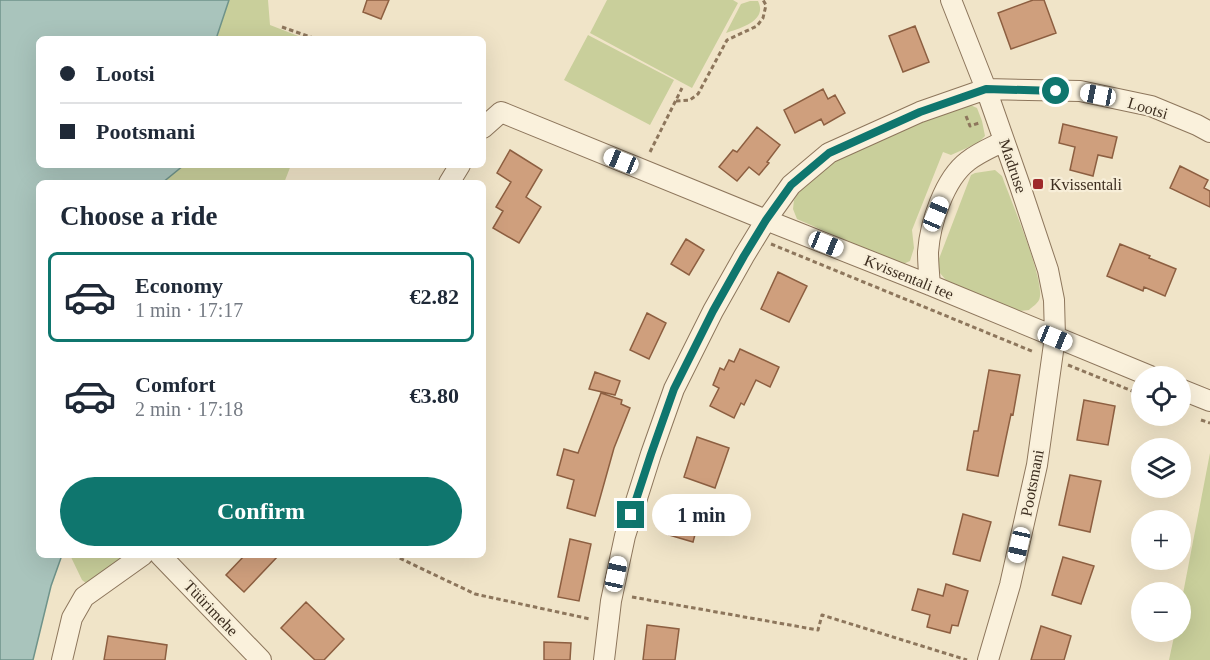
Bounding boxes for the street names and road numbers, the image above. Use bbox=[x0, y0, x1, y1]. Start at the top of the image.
street label: Lootsi bbox=[1126, 94, 1171, 122]
street label: Madruse bbox=[996, 137, 1030, 195]
street label: Kvissentali tee bbox=[862, 251, 956, 303]
street label: Pootsmani bbox=[1017, 448, 1047, 518]
street label: Tüürimehe bbox=[181, 577, 241, 639]

